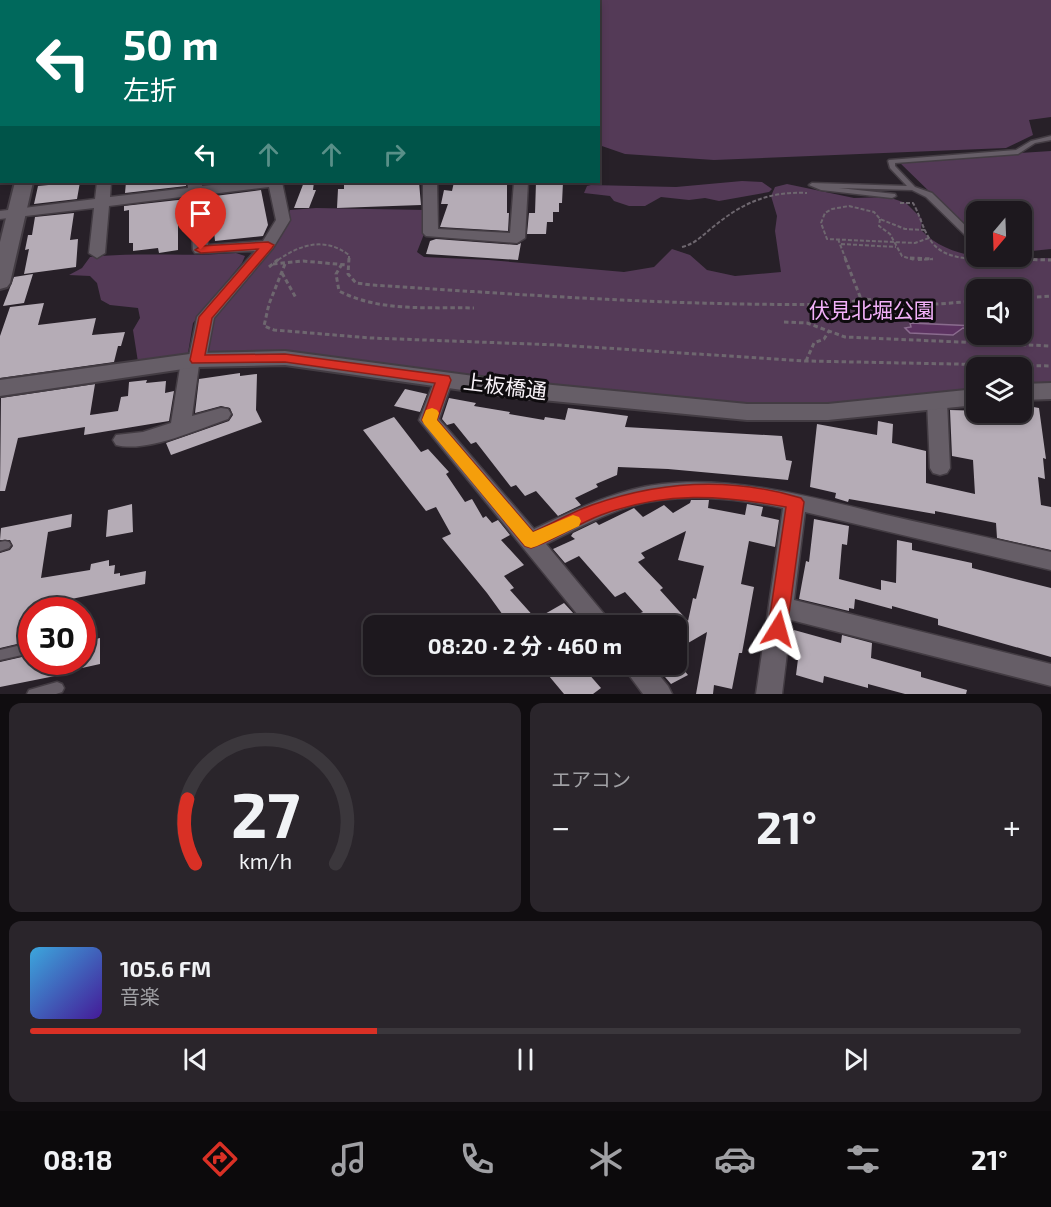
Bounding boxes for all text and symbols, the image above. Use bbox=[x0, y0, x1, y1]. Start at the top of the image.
text: 50 m bbox=[123, 18, 219, 68]
icon: left bbox=[24, 24, 102, 102]
text: 左折 bbox=[123, 73, 177, 105]
icon: left bbox=[189, 138, 222, 171]
icon: ahead bbox=[252, 138, 285, 171]
icon: ahead bbox=[315, 138, 348, 171]
icon: right bbox=[378, 138, 411, 171]
pin bbox=[175, 188, 226, 250]
icon: arrive bbox=[184, 197, 217, 230]
north arrow bbox=[966, 201, 1032, 267]
map controls bbox=[966, 201, 1032, 423]
button: sound bbox=[966, 279, 1032, 345]
park label: 伏見北堀公園 bbox=[809, 297, 935, 322]
button: layers bbox=[966, 357, 1032, 423]
street label: 上板橋通 bbox=[462, 368, 548, 403]
speed limit sign: 30 bbox=[18, 597, 96, 675]
position arrow bbox=[746, 597, 810, 661]
text: 08:20 · 2 分 · 460 m bbox=[428, 632, 622, 658]
text: エアコン bbox=[551, 767, 631, 791]
text: 27 bbox=[230, 776, 300, 851]
text: 21° bbox=[756, 799, 817, 853]
text: − bbox=[551, 806, 570, 846]
text: + bbox=[1003, 806, 1021, 846]
text: km/h bbox=[238, 849, 292, 874]
text: 105.6 FM bbox=[120, 955, 211, 981]
text: 音楽 bbox=[120, 984, 160, 1008]
icon: previous bbox=[179, 1043, 212, 1076]
icon: pause bbox=[509, 1043, 542, 1076]
icon: next bbox=[839, 1043, 872, 1076]
icon: directions bbox=[199, 1138, 241, 1180]
icon: music bbox=[328, 1138, 370, 1180]
icon: phone bbox=[456, 1138, 498, 1180]
icon: climate bbox=[585, 1138, 627, 1180]
icon: car bbox=[714, 1138, 756, 1180]
icon: filters bbox=[842, 1138, 884, 1180]
text: 08:18 bbox=[43, 1143, 113, 1175]
text: 21° bbox=[971, 1143, 1008, 1175]

